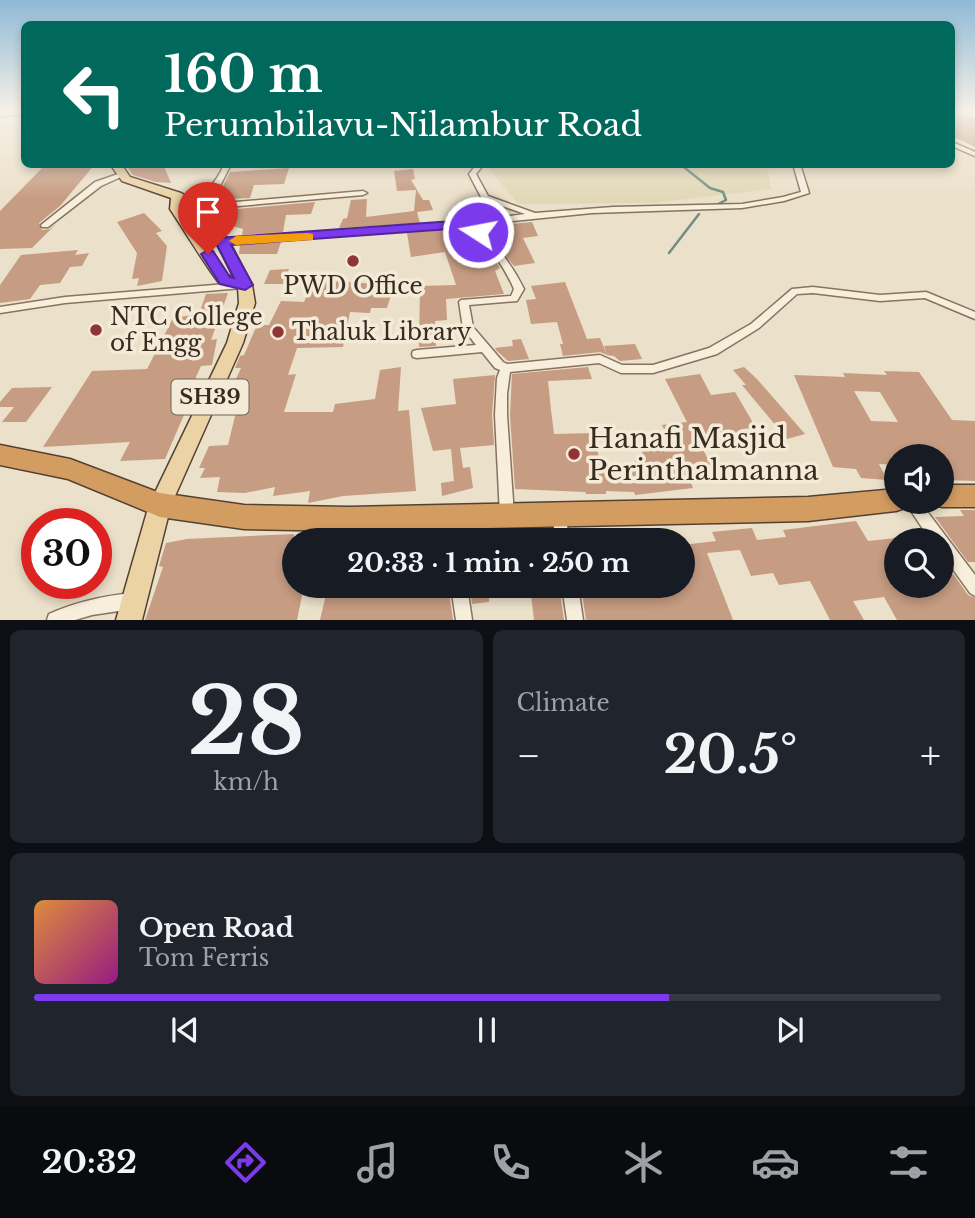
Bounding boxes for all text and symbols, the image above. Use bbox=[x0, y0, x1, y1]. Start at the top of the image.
text: 160 m bbox=[164, 44, 323, 105]
icon: left bbox=[49, 49, 140, 140]
text: Perumbilavu-Nilambur Road bbox=[164, 105, 642, 145]
pin bbox=[178, 182, 238, 254]
icon: arrive bbox=[189, 193, 227, 231]
position arrow bbox=[441, 195, 515, 269]
marker: PWD Office bbox=[345, 253, 361, 269]
place label: PWD Office bbox=[283, 272, 423, 300]
place label: NTC College of Engg bbox=[110, 303, 263, 357]
place label: Thaluk Library bbox=[292, 318, 472, 346]
marker: NTC College of Engg bbox=[88, 322, 104, 338]
marker: Thaluk Library bbox=[270, 324, 286, 340]
road number: SH39 bbox=[172, 380, 248, 414]
place label: Hanafi Masjid Perinthalmanna bbox=[588, 421, 819, 488]
map controls bbox=[884, 444, 954, 598]
button: sound bbox=[884, 444, 954, 514]
marker: Hanafi Masjid Perinthalmanna bbox=[566, 446, 582, 462]
speed limit sign: 30 bbox=[21, 508, 112, 599]
button: search bbox=[884, 528, 954, 598]
text: 20:33 · 1 min · 250 m bbox=[347, 547, 630, 579]
text: 28 bbox=[188, 666, 305, 779]
text: Climate bbox=[517, 689, 610, 717]
text: 20.5° bbox=[663, 723, 797, 787]
text: − bbox=[517, 732, 541, 779]
text: + bbox=[920, 732, 941, 779]
text: km/h bbox=[214, 768, 279, 796]
text: Open Road bbox=[139, 912, 294, 944]
text: Tom Ferris bbox=[139, 944, 269, 972]
icon: previous bbox=[166, 1011, 204, 1049]
icon: pause bbox=[468, 1011, 506, 1049]
icon: next bbox=[771, 1011, 809, 1049]
icon: directions bbox=[221, 1138, 270, 1187]
icon: music bbox=[353, 1138, 402, 1187]
icon: phone bbox=[486, 1138, 535, 1187]
icon: climate bbox=[619, 1138, 668, 1187]
icon: car bbox=[751, 1138, 800, 1187]
icon: filters bbox=[884, 1138, 933, 1187]
text: 20:32 bbox=[42, 1142, 137, 1182]

